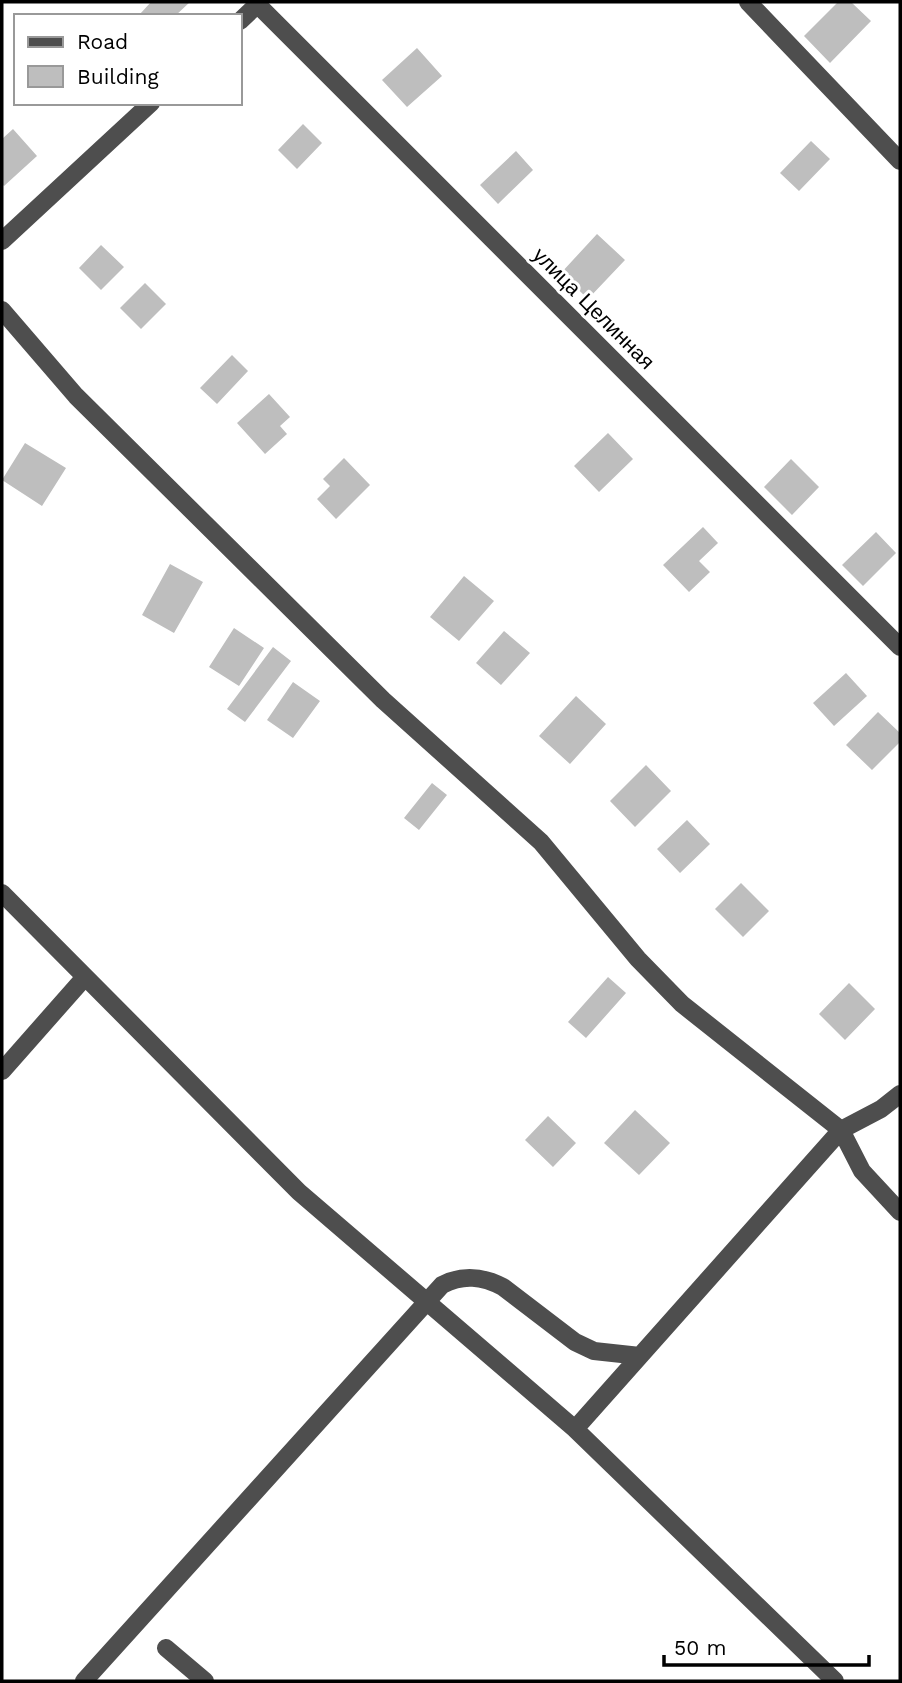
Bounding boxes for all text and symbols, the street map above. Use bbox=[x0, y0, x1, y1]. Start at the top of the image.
legend bbox=[14, 14, 242, 105]
text: Road bbox=[77, 29, 128, 54]
text: Building bbox=[77, 64, 159, 89]
street label: улица Целинная bbox=[528, 242, 660, 374]
scale bar bbox=[664, 1624, 869, 1668]
text: 50 m bbox=[674, 1635, 726, 1660]

